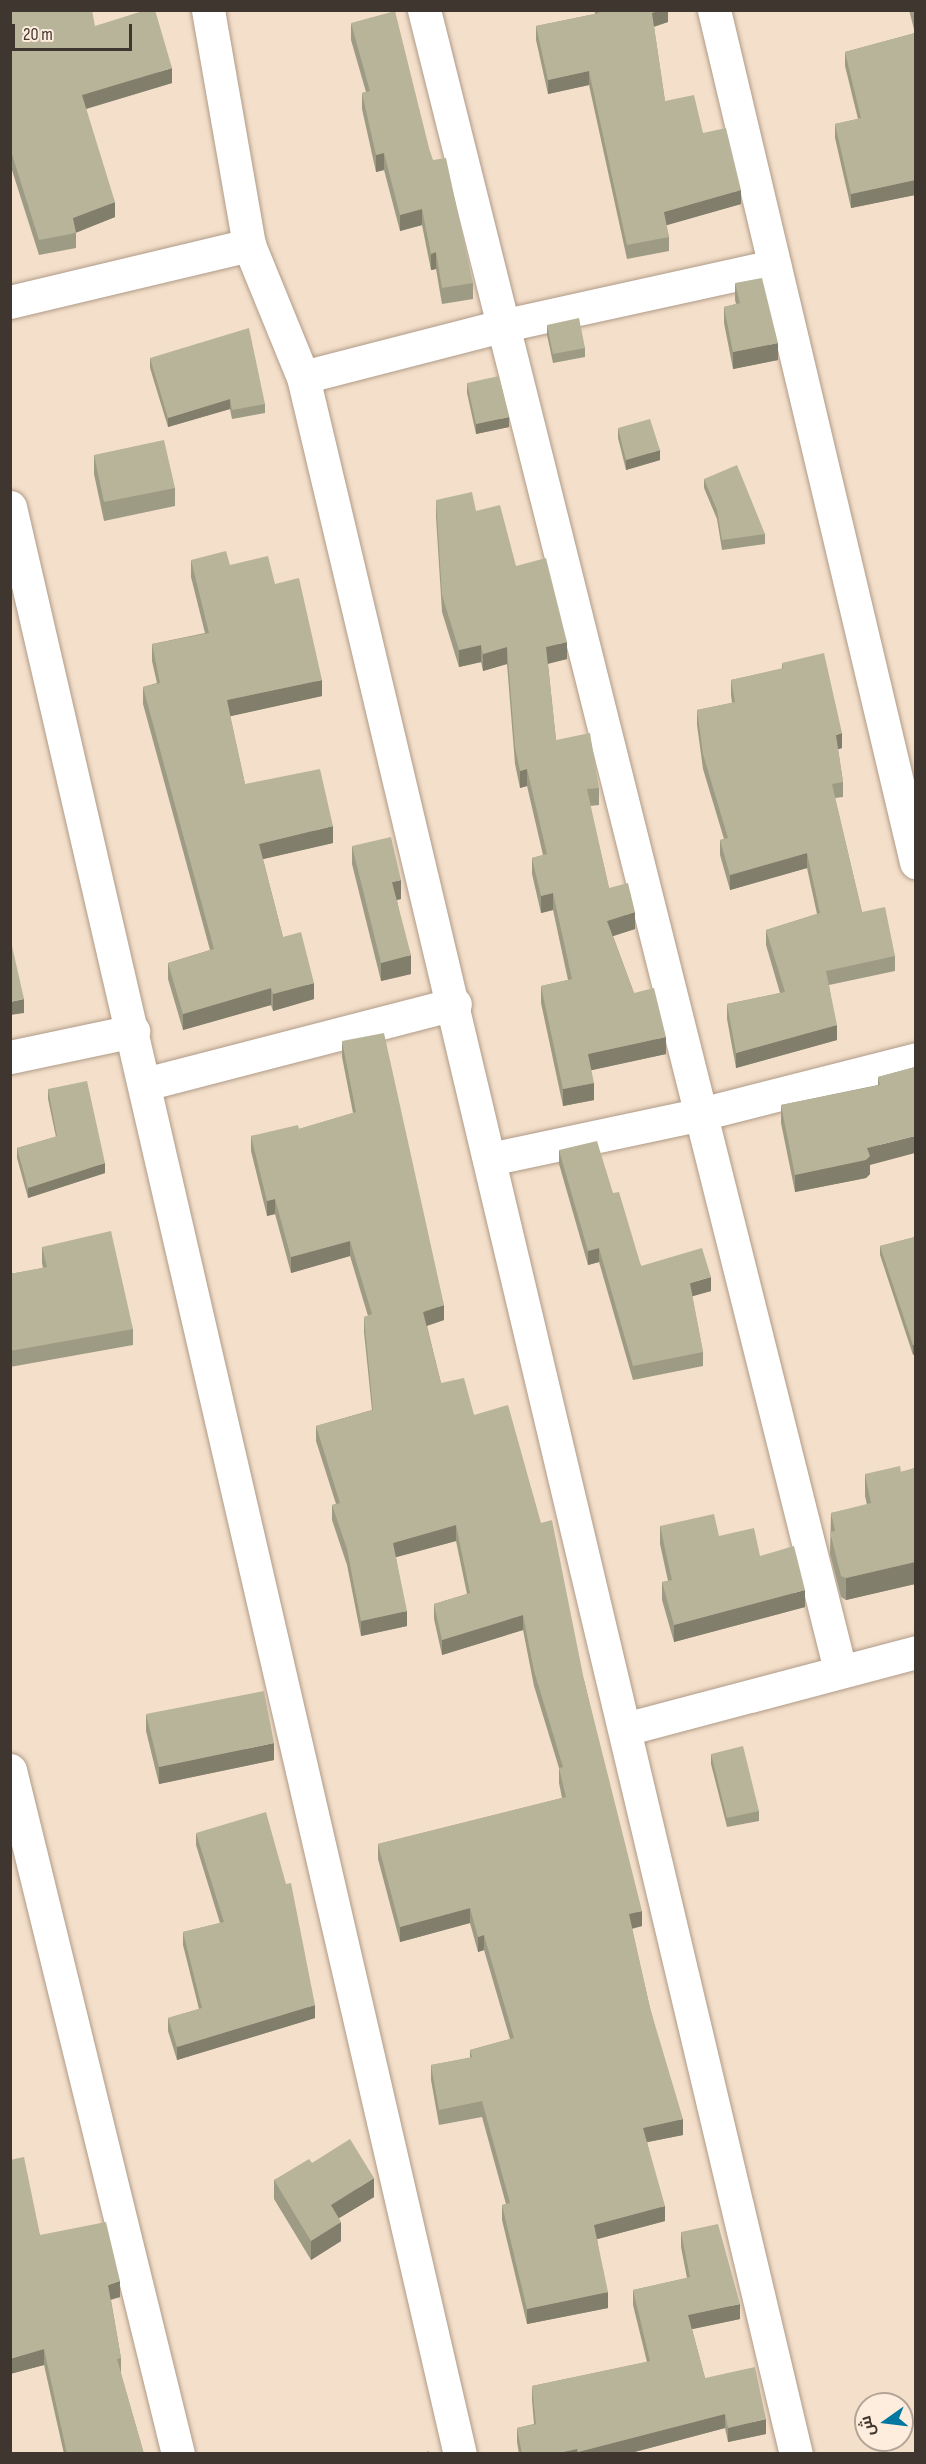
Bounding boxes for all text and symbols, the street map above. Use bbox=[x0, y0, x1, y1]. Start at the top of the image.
scale bar bbox=[15, 12, 135, 50]
text: 20 m bbox=[23, 24, 53, 45]
north arrow bbox=[854, 2392, 914, 2452]
text: ش bbox=[856, 2414, 880, 2438]

